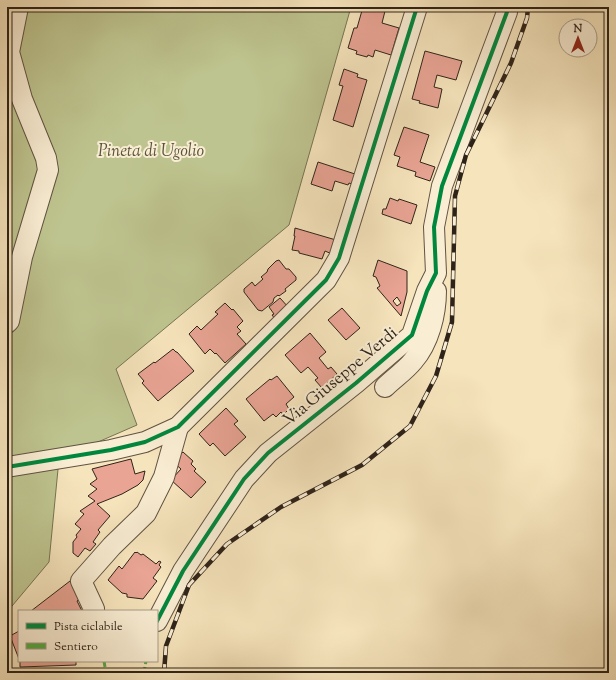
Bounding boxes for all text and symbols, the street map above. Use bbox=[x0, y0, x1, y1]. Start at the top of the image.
north arrow bbox=[558, 18, 598, 58]
text: N bbox=[573, 21, 583, 37]
park label: Pineta di Ugolio bbox=[98, 140, 204, 164]
street label: Via Giuseppe Verdi bbox=[279, 322, 404, 432]
legend bbox=[18, 610, 158, 662]
text: Pista ciclabile bbox=[54, 618, 123, 636]
text: Sentiero bbox=[54, 638, 98, 656]

